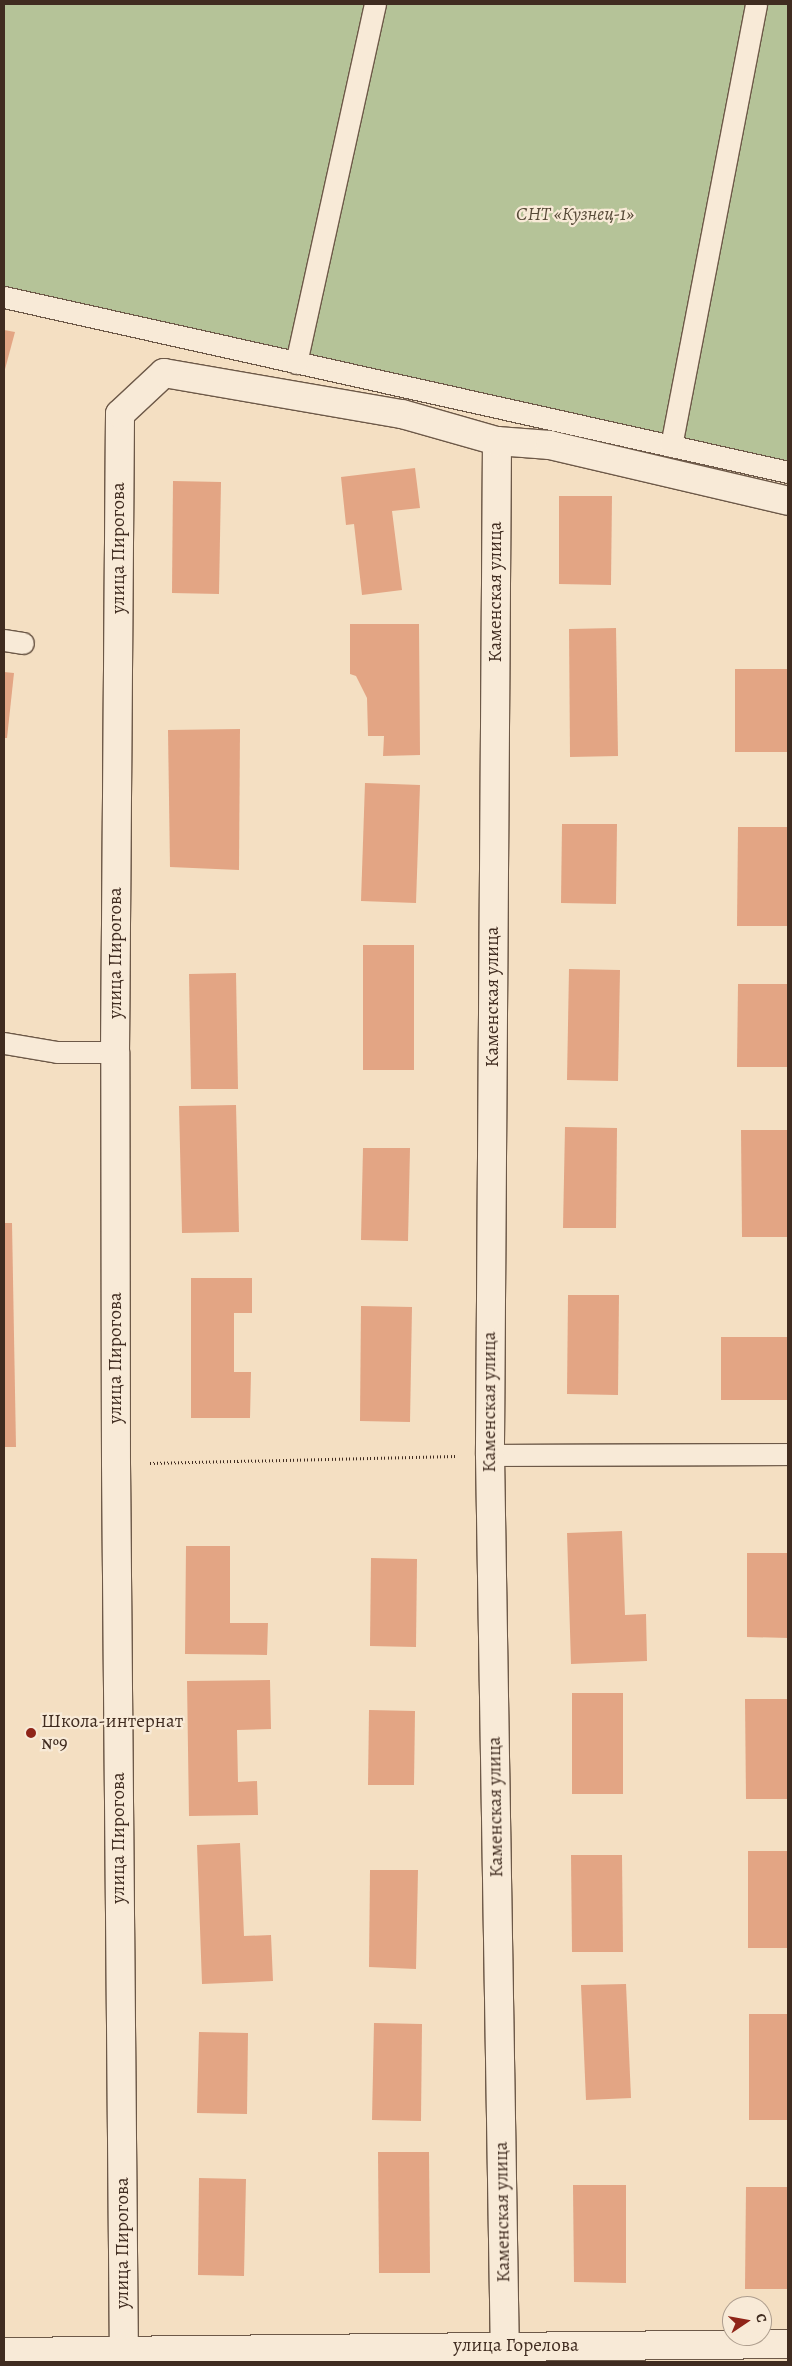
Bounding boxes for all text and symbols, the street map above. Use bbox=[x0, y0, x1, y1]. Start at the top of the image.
park label: СНТ «Кузнец-1» bbox=[516, 204, 634, 226]
street label: улица Пирогова bbox=[108, 482, 130, 614]
street label: Каменская улица bbox=[485, 521, 507, 663]
street label: улица Пирогова bbox=[105, 887, 127, 1019]
street label: Каменская улица bbox=[482, 926, 504, 1068]
street label: улица Пирогова bbox=[105, 1292, 127, 1424]
street label: Каменская улица bbox=[479, 1331, 501, 1473]
place label: Школа-интернат №9 bbox=[41, 1711, 183, 1755]
marker: Школа-интернат №9 bbox=[25, 1727, 37, 1739]
street label: Каменская улица bbox=[483, 1736, 509, 1878]
street label: улица Пирогова bbox=[108, 1772, 130, 1904]
street label: Каменская улица bbox=[490, 2141, 516, 2283]
street label: улица Пирогова bbox=[112, 2177, 134, 2309]
north arrow bbox=[722, 2296, 772, 2346]
text: С bbox=[751, 2312, 771, 2324]
street label: улица Горелова bbox=[453, 2335, 579, 2357]

